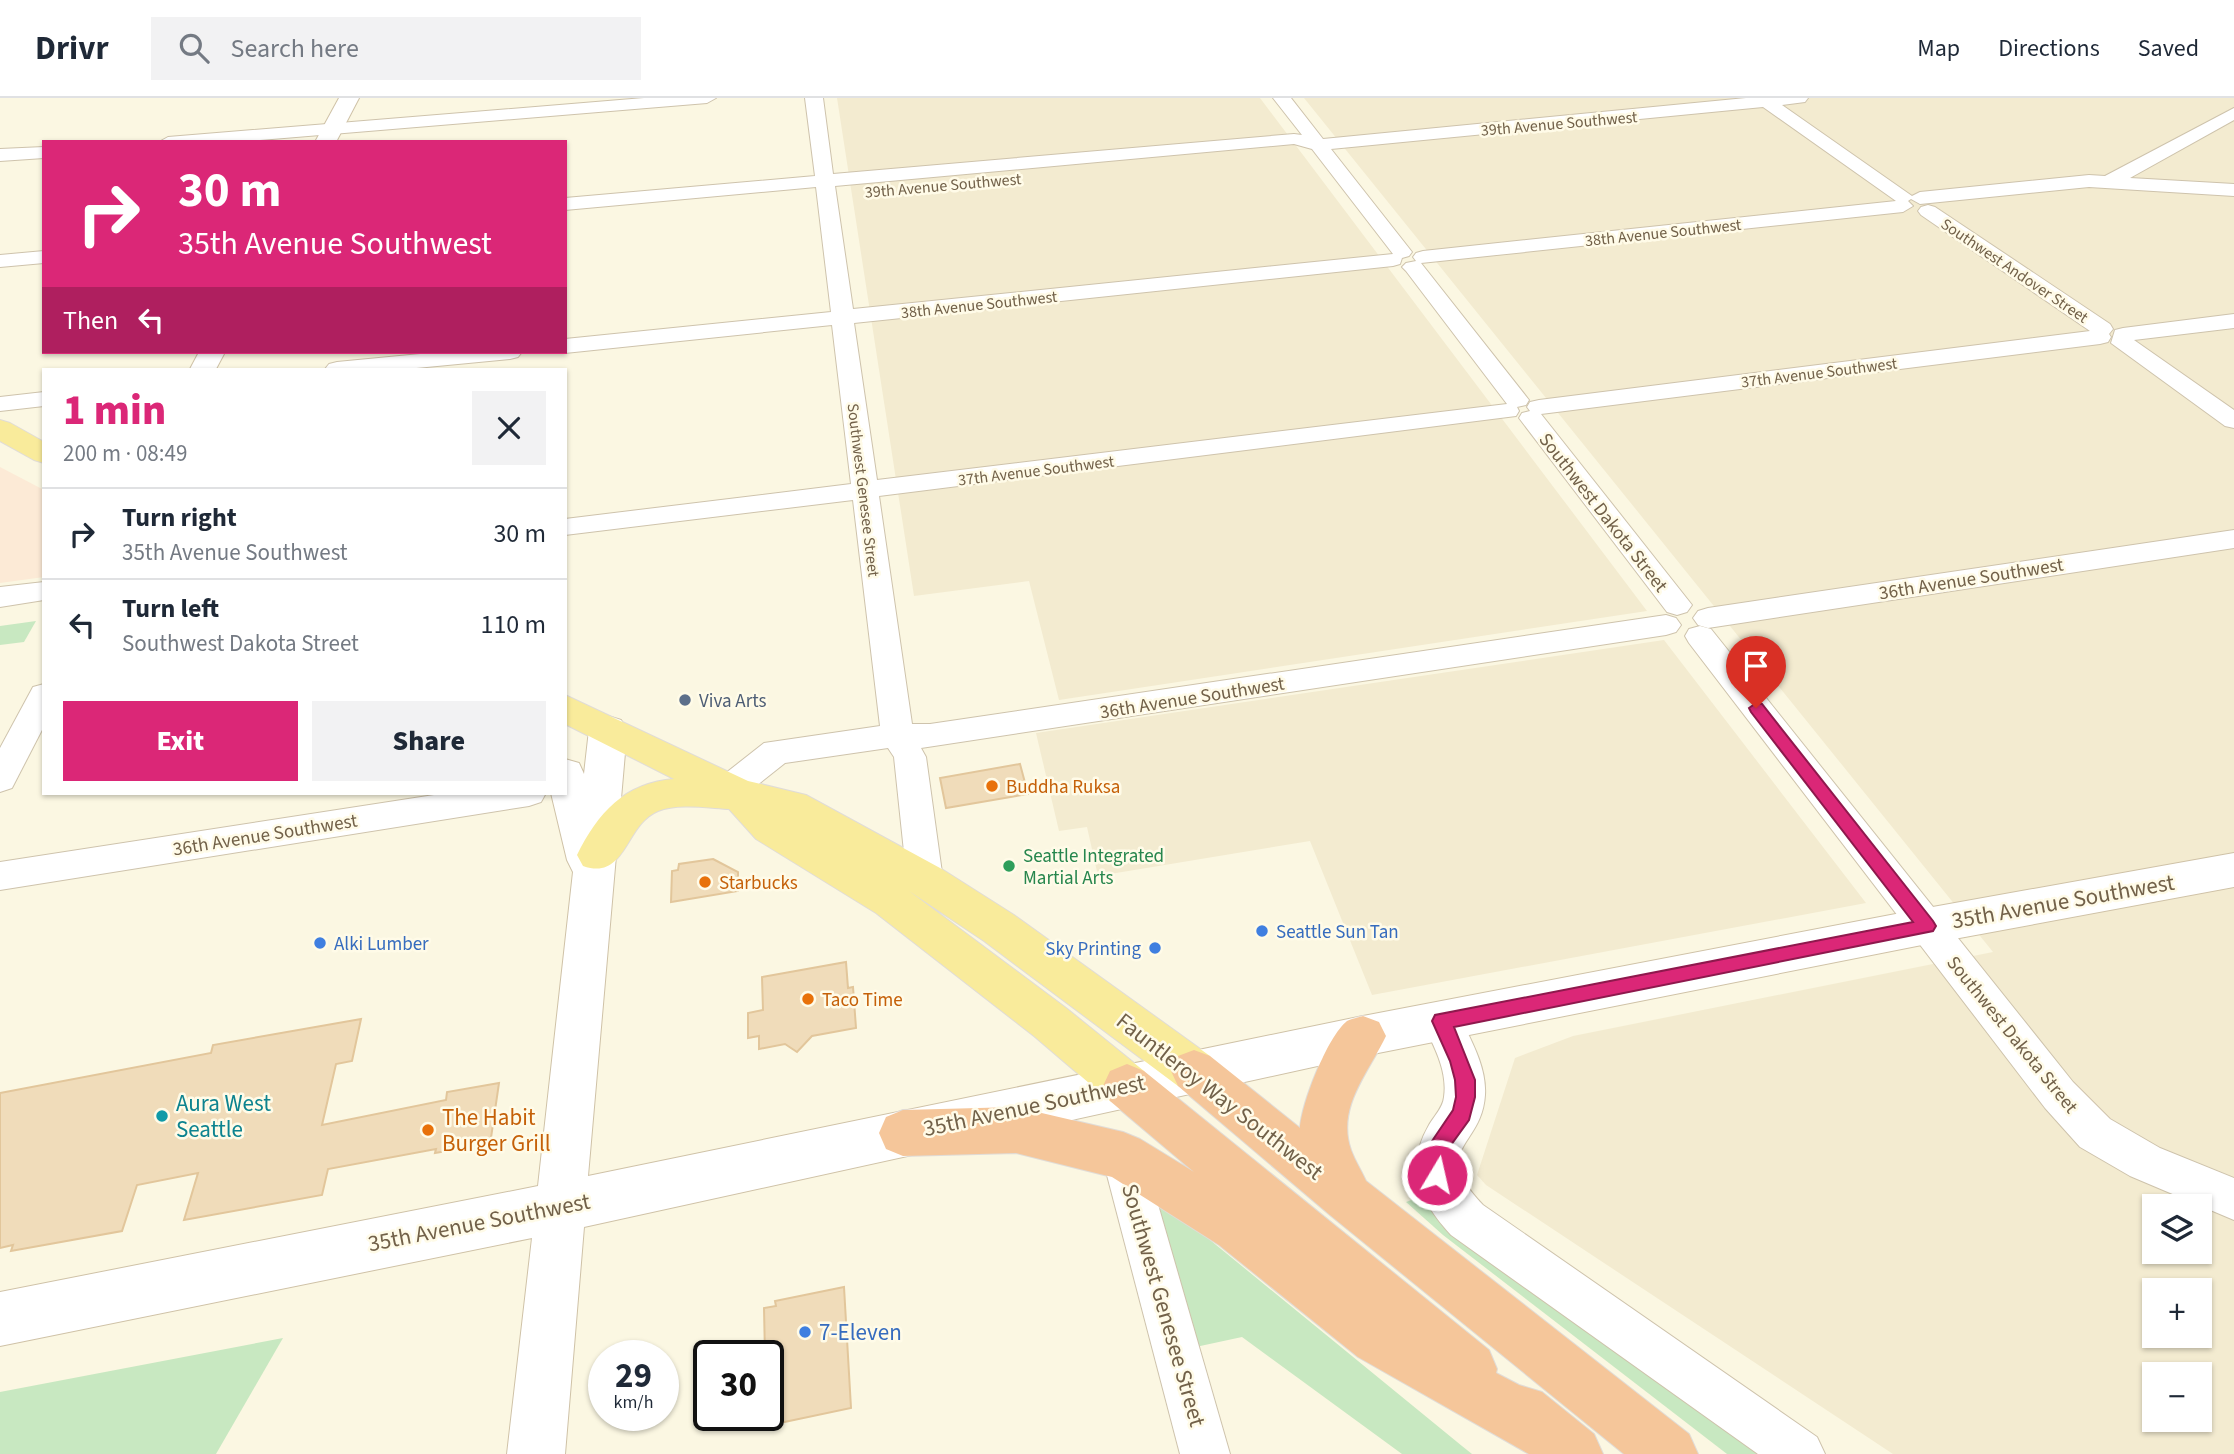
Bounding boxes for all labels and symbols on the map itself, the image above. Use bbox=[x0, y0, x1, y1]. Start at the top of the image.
street label: 39th Avenue Southwest bbox=[1480, 106, 1639, 142]
street label: 39th Avenue Southwest bbox=[864, 168, 1023, 204]
street label: Southwest Andover Street bbox=[1936, 213, 2093, 329]
street label: 38th Avenue Southwest bbox=[1584, 214, 1743, 252]
street label: 38th Avenue Southwest bbox=[900, 286, 1059, 324]
street label: 37th Avenue Southwest bbox=[1740, 352, 1899, 393]
street label: Southwest Genesee Street bbox=[841, 402, 885, 579]
street label: Southwest Dakota Street bbox=[1532, 428, 1674, 599]
street label: 37th Avenue Southwest bbox=[957, 450, 1116, 491]
street label: 36th Avenue Southwest bbox=[1877, 551, 2066, 607]
pin bbox=[1726, 636, 1786, 708]
street label: 36th Avenue Southwest bbox=[1098, 670, 1287, 726]
place label: Viva Arts bbox=[699, 688, 766, 715]
marker: Viva Arts bbox=[677, 692, 693, 708]
place label: Buddha Ruksa bbox=[1006, 774, 1120, 801]
marker: Buddha Ruksa bbox=[984, 778, 1000, 794]
street label: 36th Avenue Southwest bbox=[171, 807, 360, 863]
place label: Seattle Integrated Martial Arts bbox=[1023, 843, 1164, 892]
marker: Seattle Integrated Martial Arts bbox=[1001, 858, 1017, 874]
street label: 35th Avenue Southwest bbox=[1949, 866, 2177, 937]
place label: Starbucks bbox=[719, 870, 798, 897]
marker: Starbucks bbox=[697, 874, 713, 890]
place label: Seattle Sun Tan bbox=[1276, 919, 1399, 946]
marker: Seattle Sun Tan bbox=[1254, 923, 1270, 939]
place label: Alki Lumber bbox=[334, 931, 429, 958]
marker: Alki Lumber bbox=[312, 935, 328, 951]
place label: Sky Printing bbox=[1045, 936, 1141, 963]
marker: Sky Printing bbox=[1147, 940, 1163, 956]
street label: Southwest Dakota Street bbox=[1940, 950, 2084, 1120]
place label: Taco Time bbox=[822, 987, 903, 1014]
marker: Taco Time bbox=[800, 991, 816, 1007]
street label: Fauntleroy Way Southwest bbox=[1109, 1005, 1330, 1188]
street label: 35th Avenue Southwest bbox=[920, 1066, 1148, 1145]
place label: Aura West Seattle bbox=[176, 1087, 271, 1146]
place label: The Habit Burger Grill bbox=[442, 1101, 551, 1160]
marker: Aura West Seattle bbox=[154, 1108, 170, 1124]
marker: The Habit Burger Grill bbox=[420, 1122, 436, 1138]
position arrow bbox=[1400, 1138, 1474, 1212]
street label: Southwest Genesee Street bbox=[1113, 1180, 1214, 1431]
street label: 35th Avenue Southwest bbox=[365, 1185, 593, 1260]
place label: 7-Eleven bbox=[819, 1316, 902, 1349]
marker: 7-Eleven bbox=[797, 1324, 813, 1340]
speed limit sign: 30 bbox=[693, 1340, 784, 1431]

